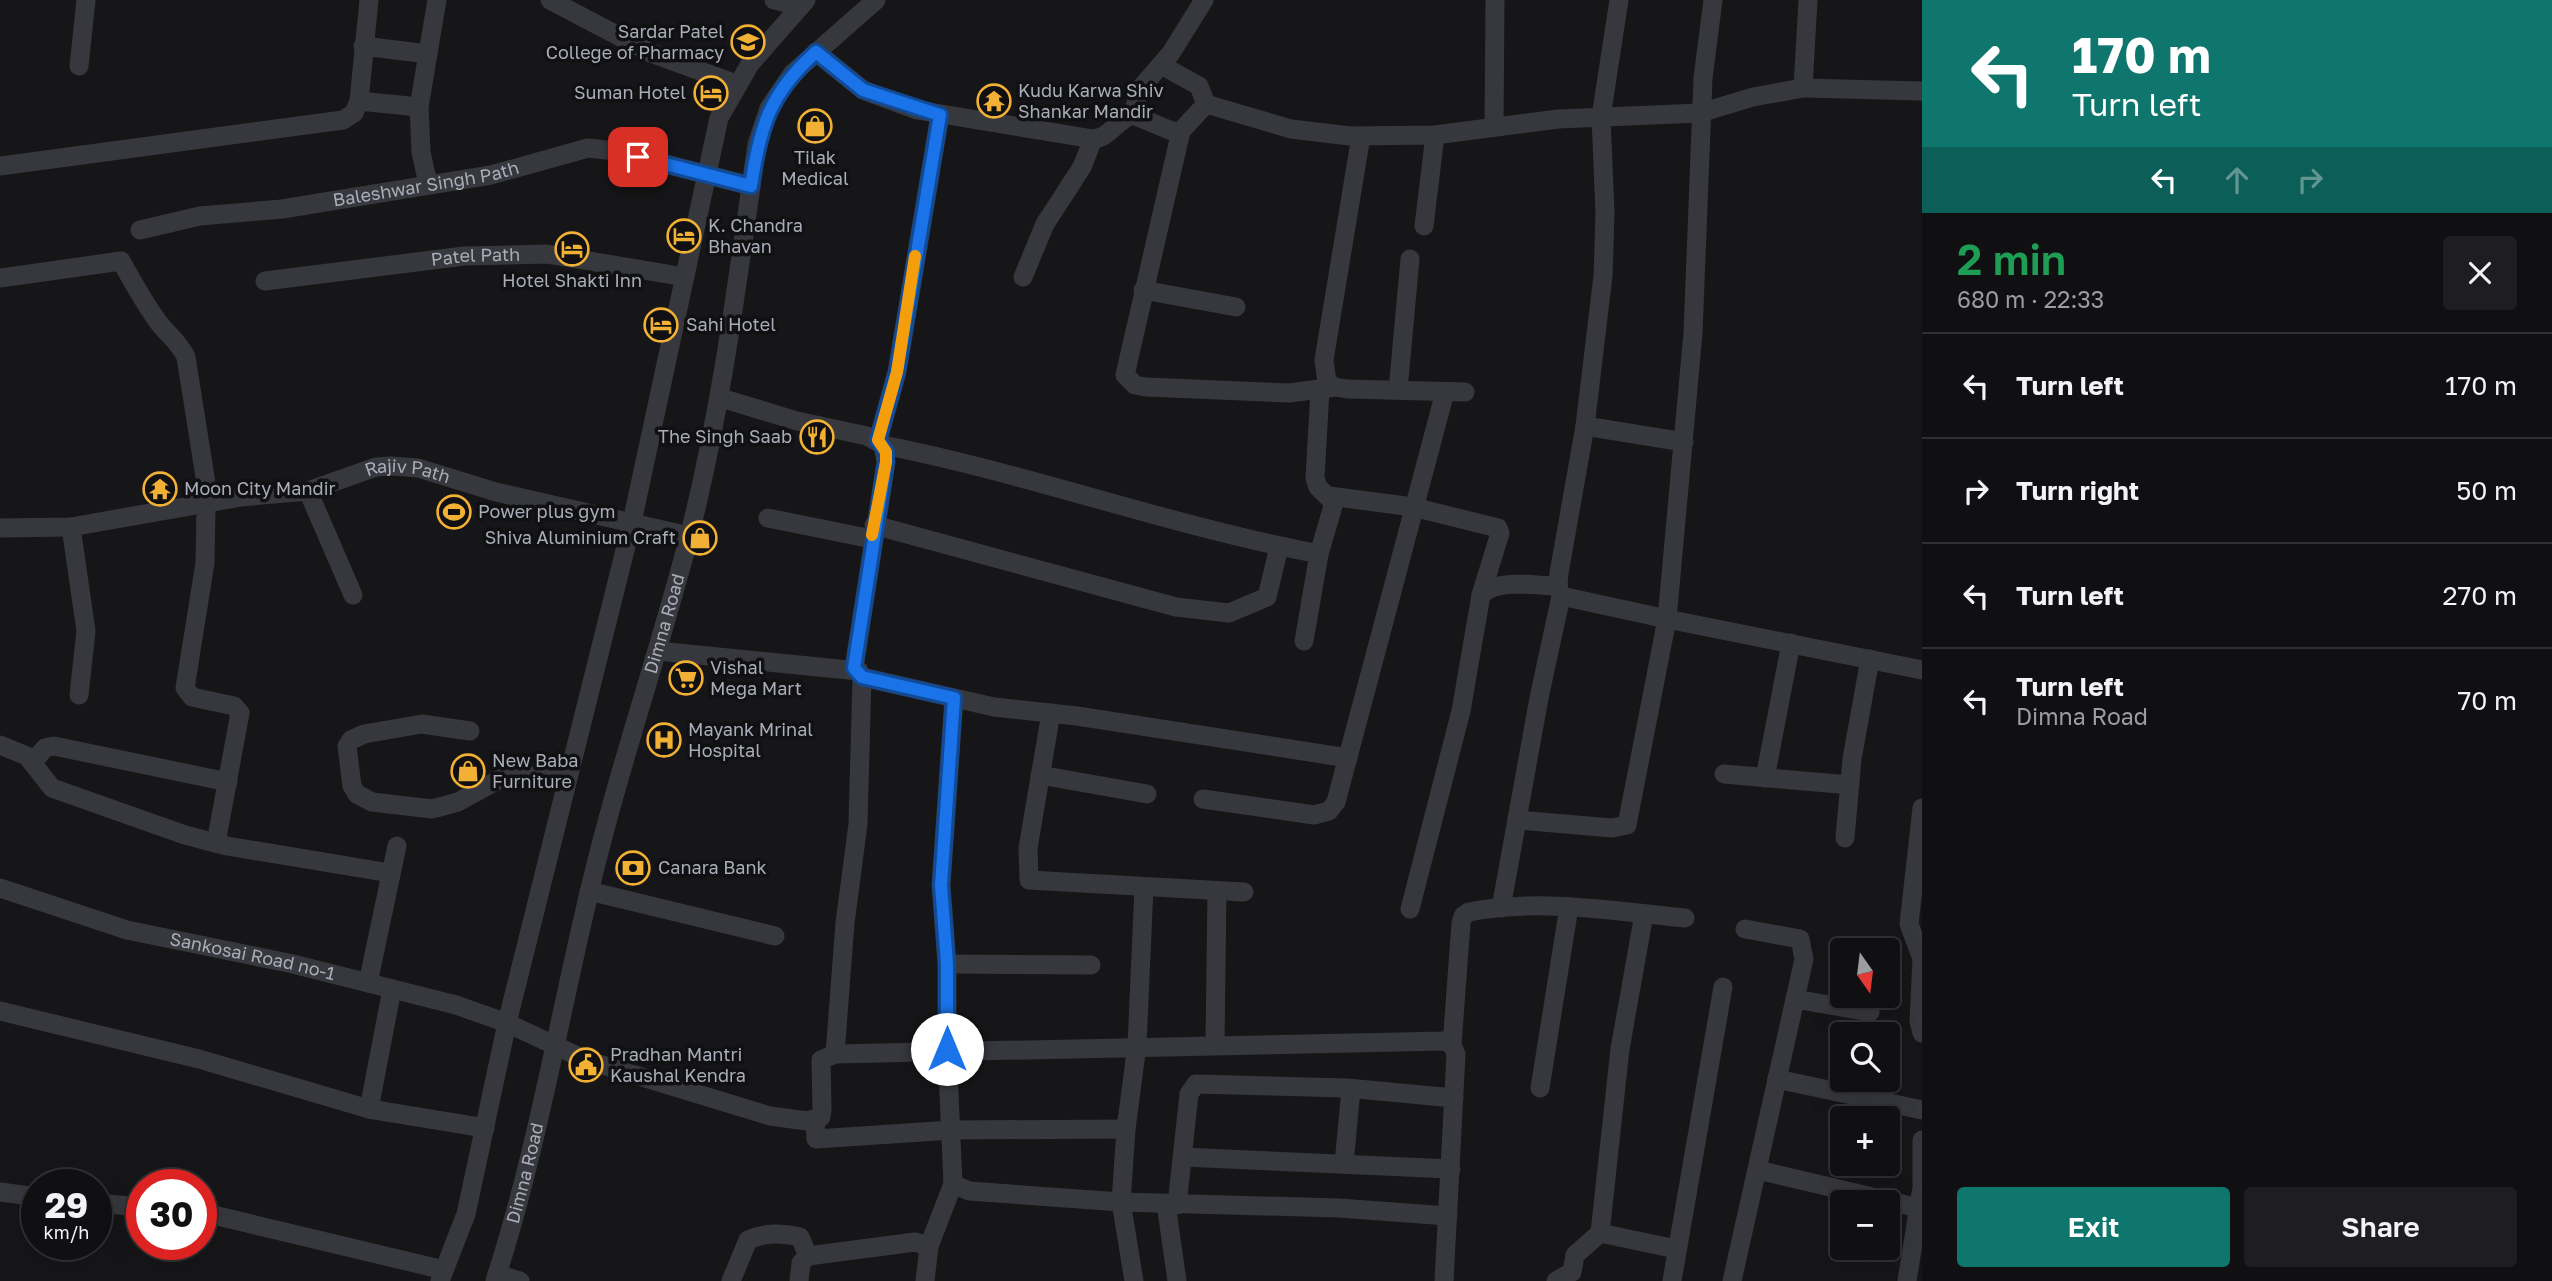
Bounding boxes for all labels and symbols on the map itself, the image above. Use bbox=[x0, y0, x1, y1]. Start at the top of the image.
place label: Sardar Patel College of Pharmacy bbox=[546, 20, 724, 63]
school or university icon: Sardar Patel College of Pharmacy bbox=[729, 23, 767, 61]
hotel icon: Suman Hotel bbox=[692, 74, 730, 112]
place label: Kudu Karwa Shiv Shankar Mandir bbox=[1018, 79, 1164, 122]
place label: Suman Hotel bbox=[574, 81, 686, 103]
temple icon: Kudu Karwa Shiv Shankar Mandir bbox=[975, 82, 1013, 120]
shop icon: Tilak Medical bbox=[796, 107, 834, 145]
pin bbox=[608, 127, 668, 187]
place label: Tilak Medical bbox=[781, 146, 849, 189]
street label: Baleshwar Singh Path bbox=[331, 156, 521, 211]
place label: K. Chandra Bhavan bbox=[708, 214, 803, 257]
hotel icon: K. Chandra Bhavan bbox=[665, 217, 703, 255]
hotel icon: Hotel Shakti Inn bbox=[553, 230, 591, 268]
street label: Patel Path bbox=[429, 243, 520, 270]
place label: Hotel Shakti Inn bbox=[502, 269, 642, 291]
hotel icon: Sahi Hotel bbox=[642, 306, 680, 344]
place label: Sahi Hotel bbox=[686, 313, 776, 335]
restaurant icon: The Singh Saab bbox=[798, 418, 836, 456]
place label: The Singh Saab bbox=[658, 425, 792, 447]
street label: Rajiv Path bbox=[361, 454, 453, 487]
temple icon: Moon City Mandir bbox=[141, 470, 179, 508]
place label: Moon City Mandir bbox=[184, 477, 336, 499]
sports icon: Power plus gym bbox=[435, 493, 473, 531]
place label: Power plus gym bbox=[478, 500, 615, 522]
shop icon: Shiva Aluminium Craft bbox=[681, 519, 719, 557]
place label: Shiva Aluminium Craft bbox=[485, 526, 676, 548]
street label: Dimna Road bbox=[639, 571, 689, 676]
place label: Vishal Mega Mart bbox=[710, 656, 802, 699]
supermarket icon: Vishal Mega Mart bbox=[667, 659, 705, 697]
place label: Mayank Mrinal Hospital bbox=[688, 718, 813, 761]
hospital icon: Mayank Mrinal Hospital bbox=[645, 721, 683, 759]
place label: New Baba Furniture bbox=[492, 749, 579, 792]
shop icon: New Baba Furniture bbox=[449, 752, 487, 790]
bank icon: Canara Bank bbox=[614, 849, 652, 887]
place label: Canara Bank bbox=[658, 856, 767, 878]
street label: Sankosai Road no-1 bbox=[168, 927, 338, 984]
north arrow bbox=[1830, 938, 1900, 1008]
position arrow bbox=[910, 1012, 984, 1086]
place label: Pradhan Mantri Kaushal Kendra bbox=[610, 1043, 746, 1086]
public building icon: Pradhan Mantri Kaushal Kendra bbox=[567, 1046, 605, 1084]
street label: Dimna Road bbox=[501, 1120, 548, 1226]
speed limit sign: 30 bbox=[126, 1169, 217, 1260]

